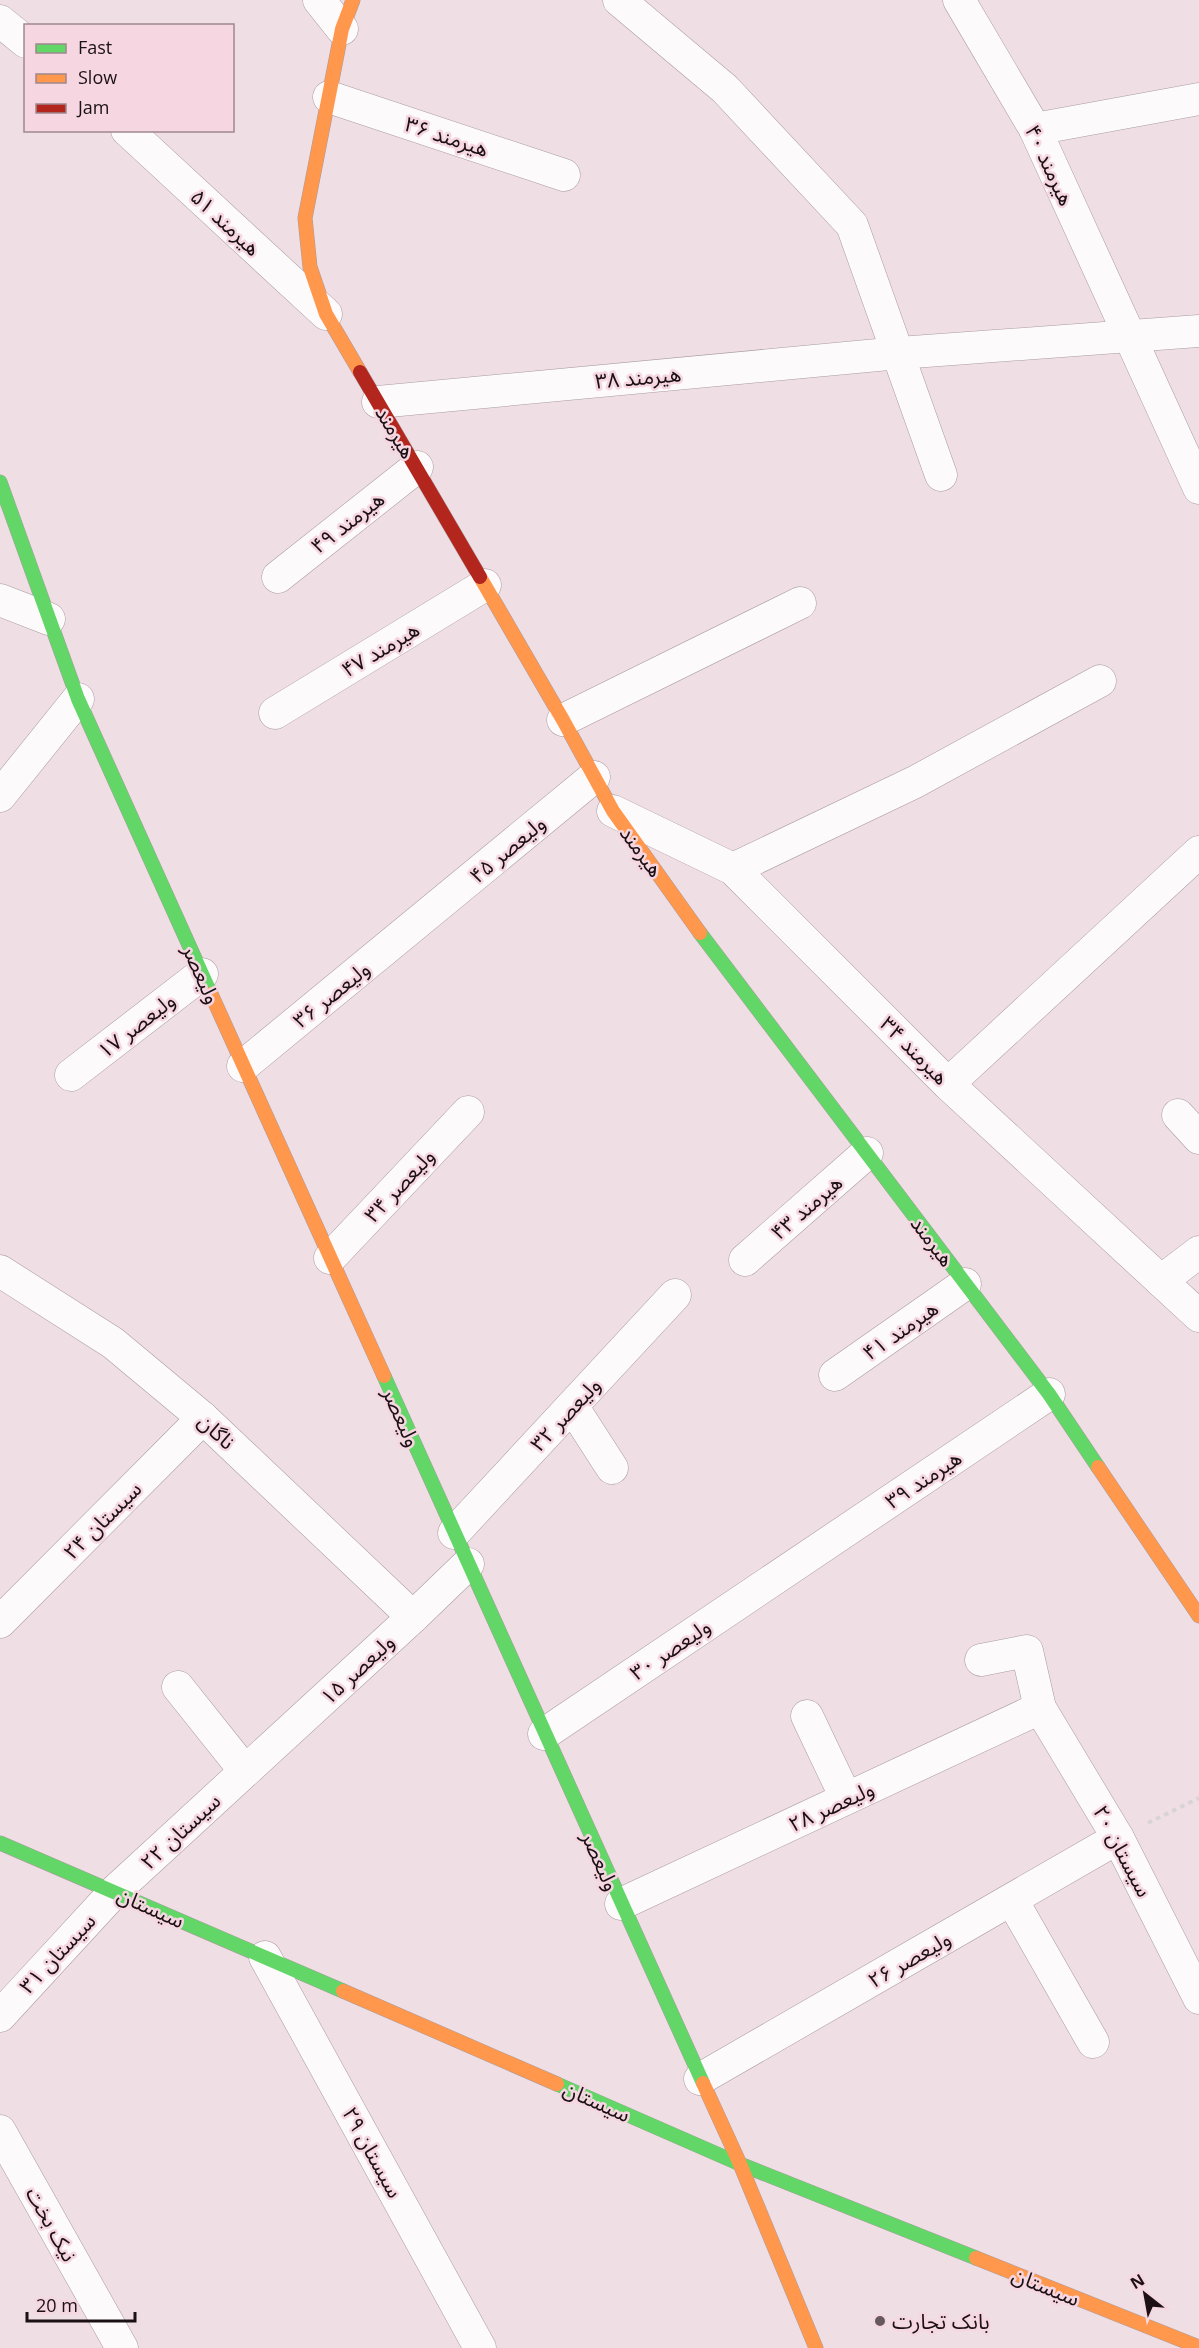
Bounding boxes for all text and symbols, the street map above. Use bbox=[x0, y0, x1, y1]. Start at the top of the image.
legend bbox=[24, 24, 234, 132]
text: Fast bbox=[78, 35, 112, 59]
text: Slow bbox=[78, 65, 117, 89]
text: Jam bbox=[76, 95, 110, 119]
street label: هیرمند ۳۶ bbox=[402, 109, 492, 163]
street label: هیرمند ۴۰ bbox=[1019, 120, 1081, 210]
street label: هیرمند ۵۱ bbox=[185, 182, 267, 262]
street label: هیرمند ۳۸ bbox=[594, 359, 682, 395]
street label: هیرمند bbox=[369, 400, 423, 464]
street label: هیرمند ۴۹ bbox=[304, 484, 390, 560]
street label: هیرمند ۴۷ bbox=[336, 615, 424, 683]
street label: ولیعصر ۴۵ bbox=[463, 809, 551, 889]
street label: هیرمند bbox=[614, 820, 670, 882]
street label: ولیعصر bbox=[176, 939, 227, 1008]
street label: ولیعصر ۳۶ bbox=[287, 954, 375, 1034]
street label: ولیعصر ۱۷ bbox=[91, 986, 181, 1064]
street label: هیرمند ۳۴ bbox=[875, 1010, 955, 1090]
street label: ولیعصر ۳۴ bbox=[358, 1142, 440, 1228]
street label: هیرمند ۴۳ bbox=[764, 1168, 848, 1246]
street label: هیرمند bbox=[905, 1210, 961, 1272]
street label: هیرمند ۴۱ bbox=[857, 1294, 943, 1366]
street label: ولیعصر ۳۲ bbox=[524, 1371, 606, 1457]
street label: ولیعصر bbox=[376, 1382, 427, 1451]
street label: ناگان bbox=[192, 1407, 242, 1455]
street label: هیرمند ۳۹ bbox=[879, 1443, 967, 1515]
street label: سیستان ۲۴ bbox=[57, 1475, 147, 1565]
street label: ولیعصر ۳۰ bbox=[624, 1612, 716, 1686]
street label: ولیعصر ۱۵ bbox=[314, 1628, 400, 1710]
street label: ولیعصر ۲۸ bbox=[784, 1774, 878, 1838]
street label: سیستان ۲۲ bbox=[134, 1787, 226, 1875]
street label: سیستان ۲۰ bbox=[1087, 1800, 1159, 1902]
street label: ولیعصر bbox=[575, 1826, 626, 1895]
street label: سیستان bbox=[113, 1880, 189, 1934]
street label: سیستان ۳۱ bbox=[13, 1907, 101, 1999]
street label: ولیعصر ۲۶ bbox=[862, 1924, 956, 1994]
street label: سیستان bbox=[559, 2074, 635, 2128]
street label: سیستان ۲۹ bbox=[337, 2101, 409, 2203]
street label: نیک بخت bbox=[20, 2182, 84, 2266]
street label: سیستان bbox=[1008, 2260, 1084, 2312]
north arrow bbox=[1115, 2264, 1175, 2324]
text: N bbox=[1126, 2268, 1149, 2294]
scale bar bbox=[27, 2285, 135, 2323]
text: 20 m bbox=[36, 2293, 78, 2317]
place label: بانک تجارت bbox=[892, 2307, 990, 2335]
marker: بانک تجارت bbox=[873, 2314, 887, 2328]

